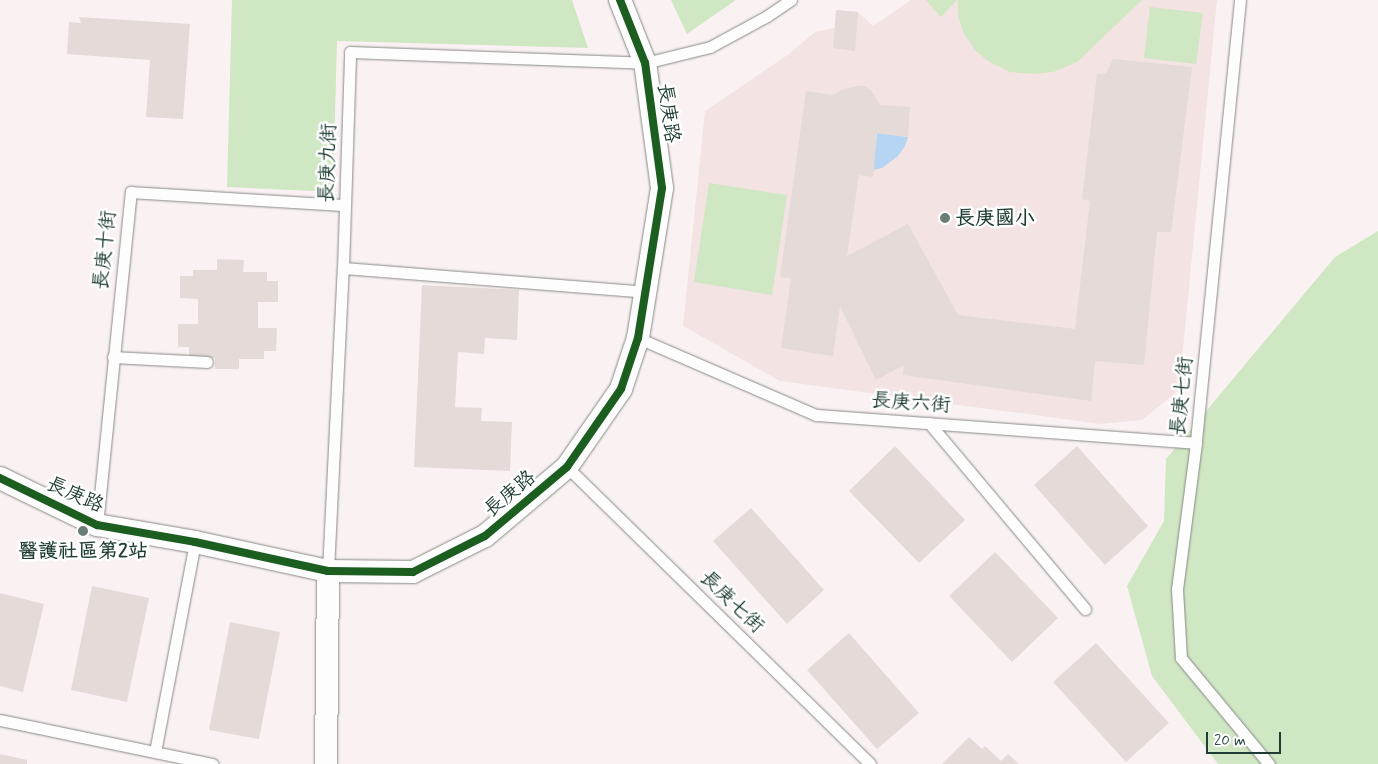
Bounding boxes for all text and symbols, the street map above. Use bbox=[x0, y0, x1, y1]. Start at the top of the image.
street label: 長庚路 bbox=[652, 82, 684, 144]
street label: 長庚九街 bbox=[315, 123, 341, 203]
place label: 長庚國小 bbox=[955, 206, 1035, 230]
street label: 長庚十街 bbox=[89, 209, 121, 291]
marker: 長庚國小 bbox=[939, 212, 951, 224]
street label: 長庚七街 bbox=[1166, 355, 1198, 437]
street label: 長庚六街 bbox=[870, 388, 952, 418]
street label: 長庚路 bbox=[479, 466, 541, 522]
street label: 長庚路 bbox=[43, 472, 107, 518]
marker: 醫護社區第2站 bbox=[77, 525, 89, 537]
place label: 醫護社區第2站 bbox=[18, 539, 148, 563]
street label: 長庚七街 bbox=[695, 566, 769, 638]
scale bar bbox=[1208, 722, 1283, 754]
text: 20 m bbox=[1214, 731, 1246, 751]

